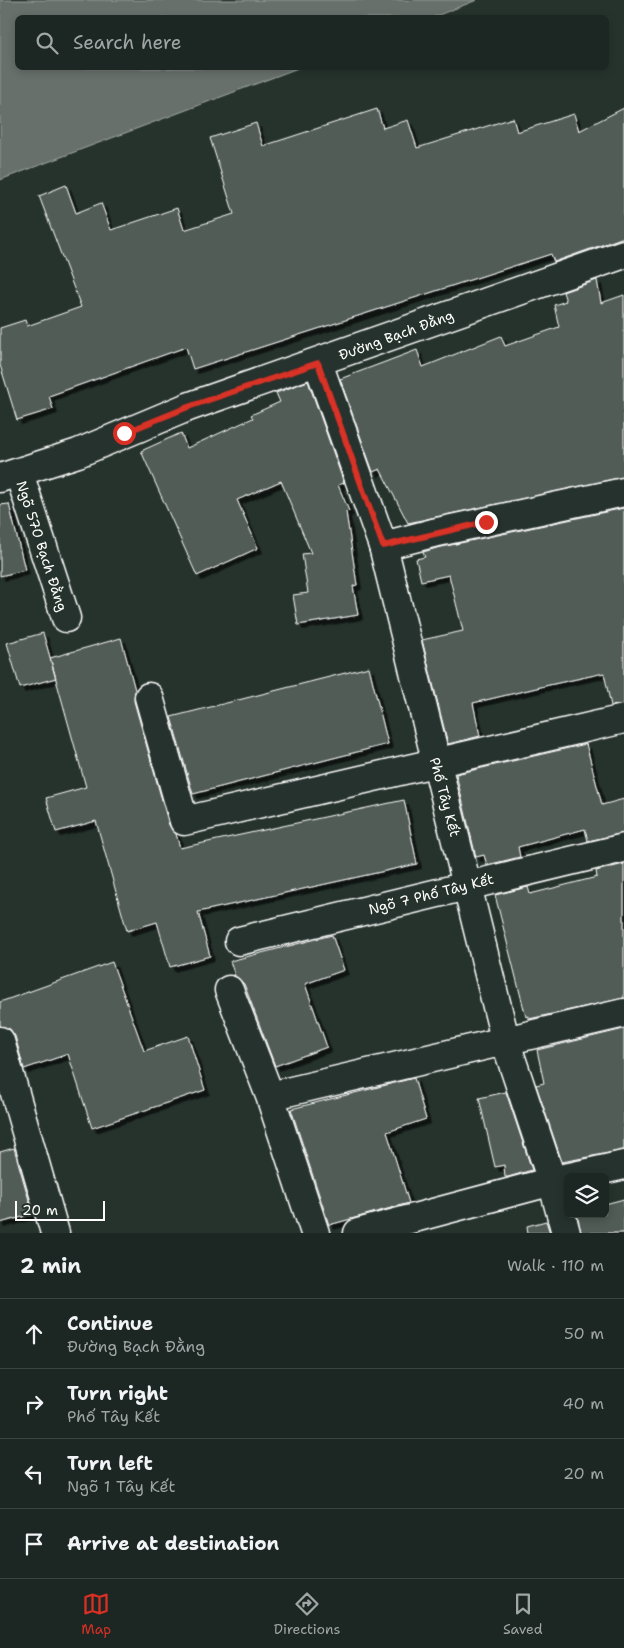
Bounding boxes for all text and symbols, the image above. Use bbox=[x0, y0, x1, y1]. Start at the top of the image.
search box bbox=[15, 15, 609, 70]
icon: search bbox=[33, 29, 61, 57]
text: Search here bbox=[73, 30, 182, 55]
street label: Đường Bạch Đằng bbox=[336, 306, 456, 364]
route start bbox=[113, 422, 136, 445]
street label: Ngõ 570 Bạch Đằng bbox=[12, 478, 72, 614]
route end bbox=[475, 511, 498, 534]
street label: Phố Tây Kết bbox=[426, 755, 464, 839]
street label: Ngõ 7 Phố Tây Kết bbox=[367, 870, 495, 918]
map controls bbox=[564, 1173, 609, 1218]
button: layers bbox=[564, 1173, 609, 1218]
scale bar bbox=[15, 1198, 105, 1221]
text: 20 m bbox=[22, 1201, 58, 1219]
text: 2 min bbox=[20, 1252, 81, 1280]
text: Walk · 110 m bbox=[507, 1255, 604, 1276]
text: Continue bbox=[67, 1311, 153, 1336]
icon: ahead bbox=[20, 1320, 48, 1348]
text: 50 m bbox=[564, 1323, 604, 1344]
text: Đường Bạch Đằng bbox=[67, 1336, 205, 1357]
text: Turn right bbox=[67, 1381, 168, 1406]
icon: right bbox=[20, 1390, 48, 1418]
text: 40 m bbox=[562, 1393, 604, 1414]
text: Phố Tây Kết bbox=[67, 1406, 160, 1427]
text: Turn left bbox=[67, 1451, 153, 1476]
icon: left bbox=[20, 1460, 48, 1488]
text: 20 m bbox=[563, 1463, 604, 1484]
text: Ngõ 1 Tây Kết bbox=[67, 1476, 175, 1497]
icon: arrive bbox=[20, 1530, 48, 1558]
text: Arrive at destination bbox=[67, 1531, 279, 1556]
tab: Map bbox=[81, 1590, 111, 1638]
tab: Directions bbox=[274, 1590, 341, 1638]
tab: Saved bbox=[503, 1590, 543, 1638]

